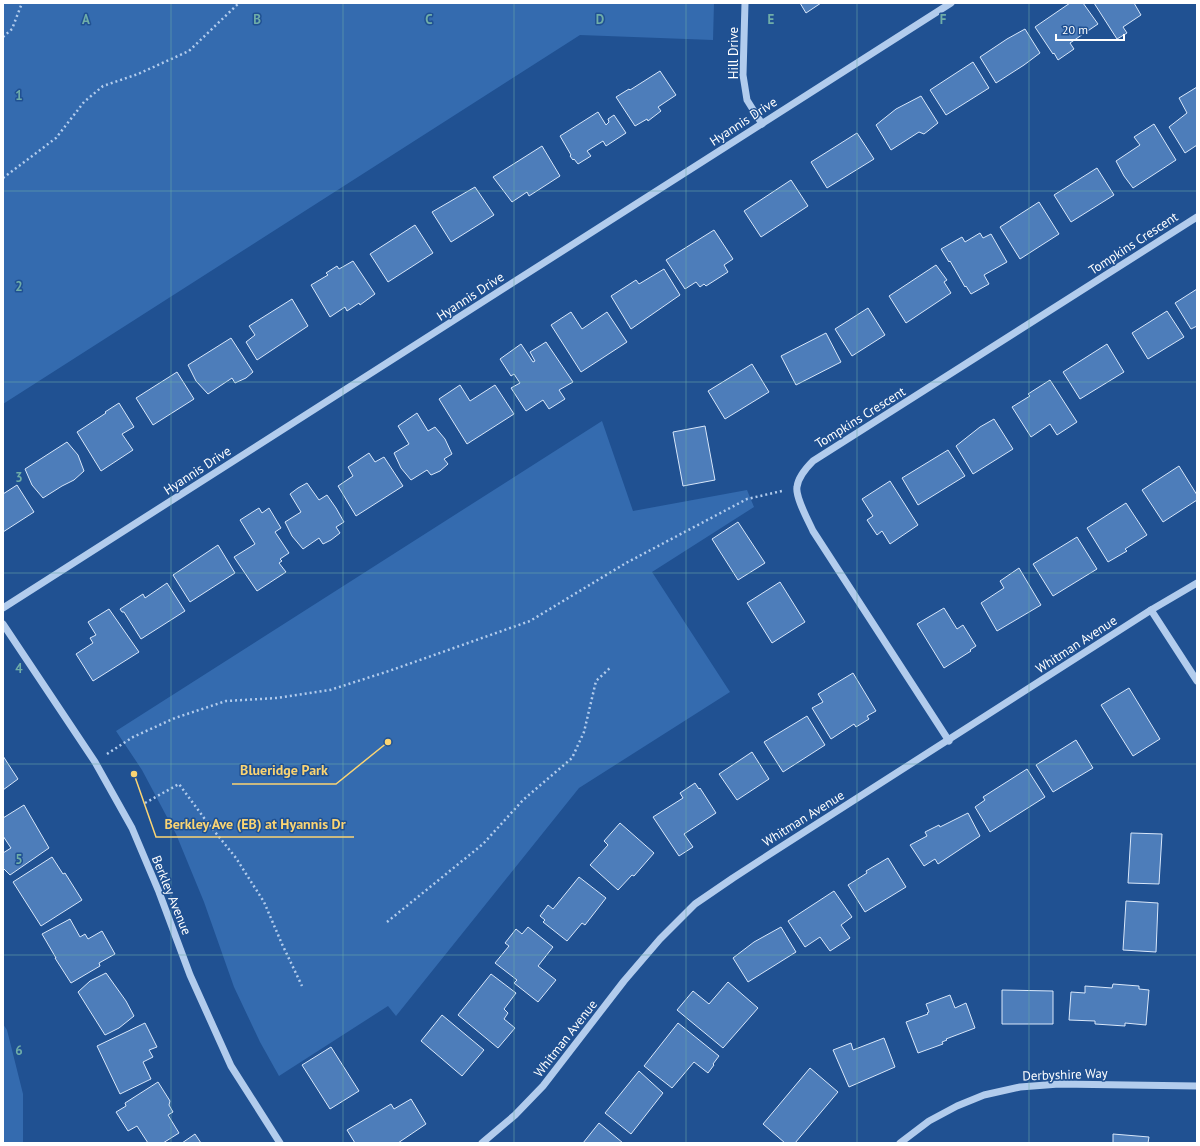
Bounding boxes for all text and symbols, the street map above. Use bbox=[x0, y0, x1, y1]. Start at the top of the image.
text: A bbox=[82, 11, 90, 28]
text: B bbox=[253, 11, 261, 28]
text: C bbox=[425, 11, 433, 28]
text: D bbox=[596, 11, 604, 28]
text: E bbox=[768, 11, 775, 28]
text: F bbox=[940, 11, 947, 28]
scale bar bbox=[1056, 16, 1124, 42]
text: 20 m bbox=[1062, 22, 1088, 37]
street label: Hill Drive bbox=[725, 27, 742, 79]
text: 1 bbox=[15, 87, 23, 104]
street label: Hyannis Drive bbox=[706, 93, 780, 150]
street label: Tompkins Crescent bbox=[1085, 208, 1182, 279]
street label: Hyannis Drive bbox=[433, 268, 507, 325]
text: 2 bbox=[15, 278, 23, 295]
street label: Tompkins Crescent bbox=[812, 383, 909, 452]
street label: Hyannis Drive bbox=[160, 442, 234, 499]
text: 3 bbox=[15, 469, 23, 486]
street label: Whitman Avenue bbox=[1032, 612, 1120, 677]
text: 4 bbox=[15, 660, 23, 677]
callout: Blueridge Park bbox=[232, 758, 336, 784]
text: Blueridge Park bbox=[240, 761, 328, 779]
street label: Whitman Avenue bbox=[759, 786, 847, 850]
callout: Berkley Ave (EB) at Hyannis Dr bbox=[156, 811, 354, 837]
text: Berkley Ave (EB) at Hyannis Dr bbox=[164, 815, 346, 833]
text: 5 bbox=[15, 851, 23, 868]
street label: Berkley Avenue bbox=[148, 853, 195, 937]
street label: Whitman Avenue bbox=[530, 996, 601, 1080]
text: 6 bbox=[15, 1042, 23, 1059]
street label: Derbyshire Way bbox=[1022, 1065, 1108, 1084]

